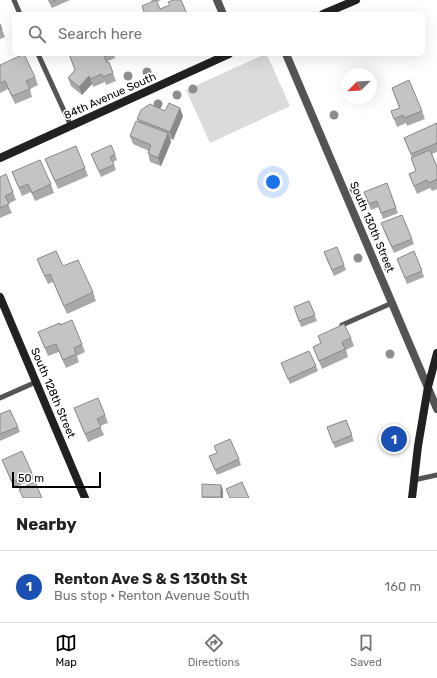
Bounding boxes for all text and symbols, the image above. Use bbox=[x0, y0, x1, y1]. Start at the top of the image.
search box bbox=[12, 12, 425, 56]
icon: search bbox=[26, 23, 48, 45]
text: Search here bbox=[58, 25, 142, 43]
north arrow bbox=[341, 68, 377, 104]
street label: 84th Avenue South bbox=[62, 70, 158, 122]
your location bbox=[263, 172, 283, 192]
street label: South 130th Street bbox=[347, 180, 397, 275]
street label: South 128th Street bbox=[28, 346, 78, 441]
pin: 1 bbox=[381, 424, 407, 454]
scale bar bbox=[12, 470, 101, 489]
text: 50 m bbox=[18, 472, 44, 485]
text: Nearby bbox=[16, 514, 77, 534]
text: Renton Ave S & S 130th St bbox=[54, 570, 247, 588]
text: 1 bbox=[26, 579, 32, 594]
text: 160 m bbox=[385, 579, 421, 594]
text: Bus stop · Renton Avenue South bbox=[54, 588, 250, 603]
tab: Map bbox=[55, 632, 77, 669]
tab: Directions bbox=[188, 632, 240, 669]
tab: Saved bbox=[350, 632, 382, 669]

